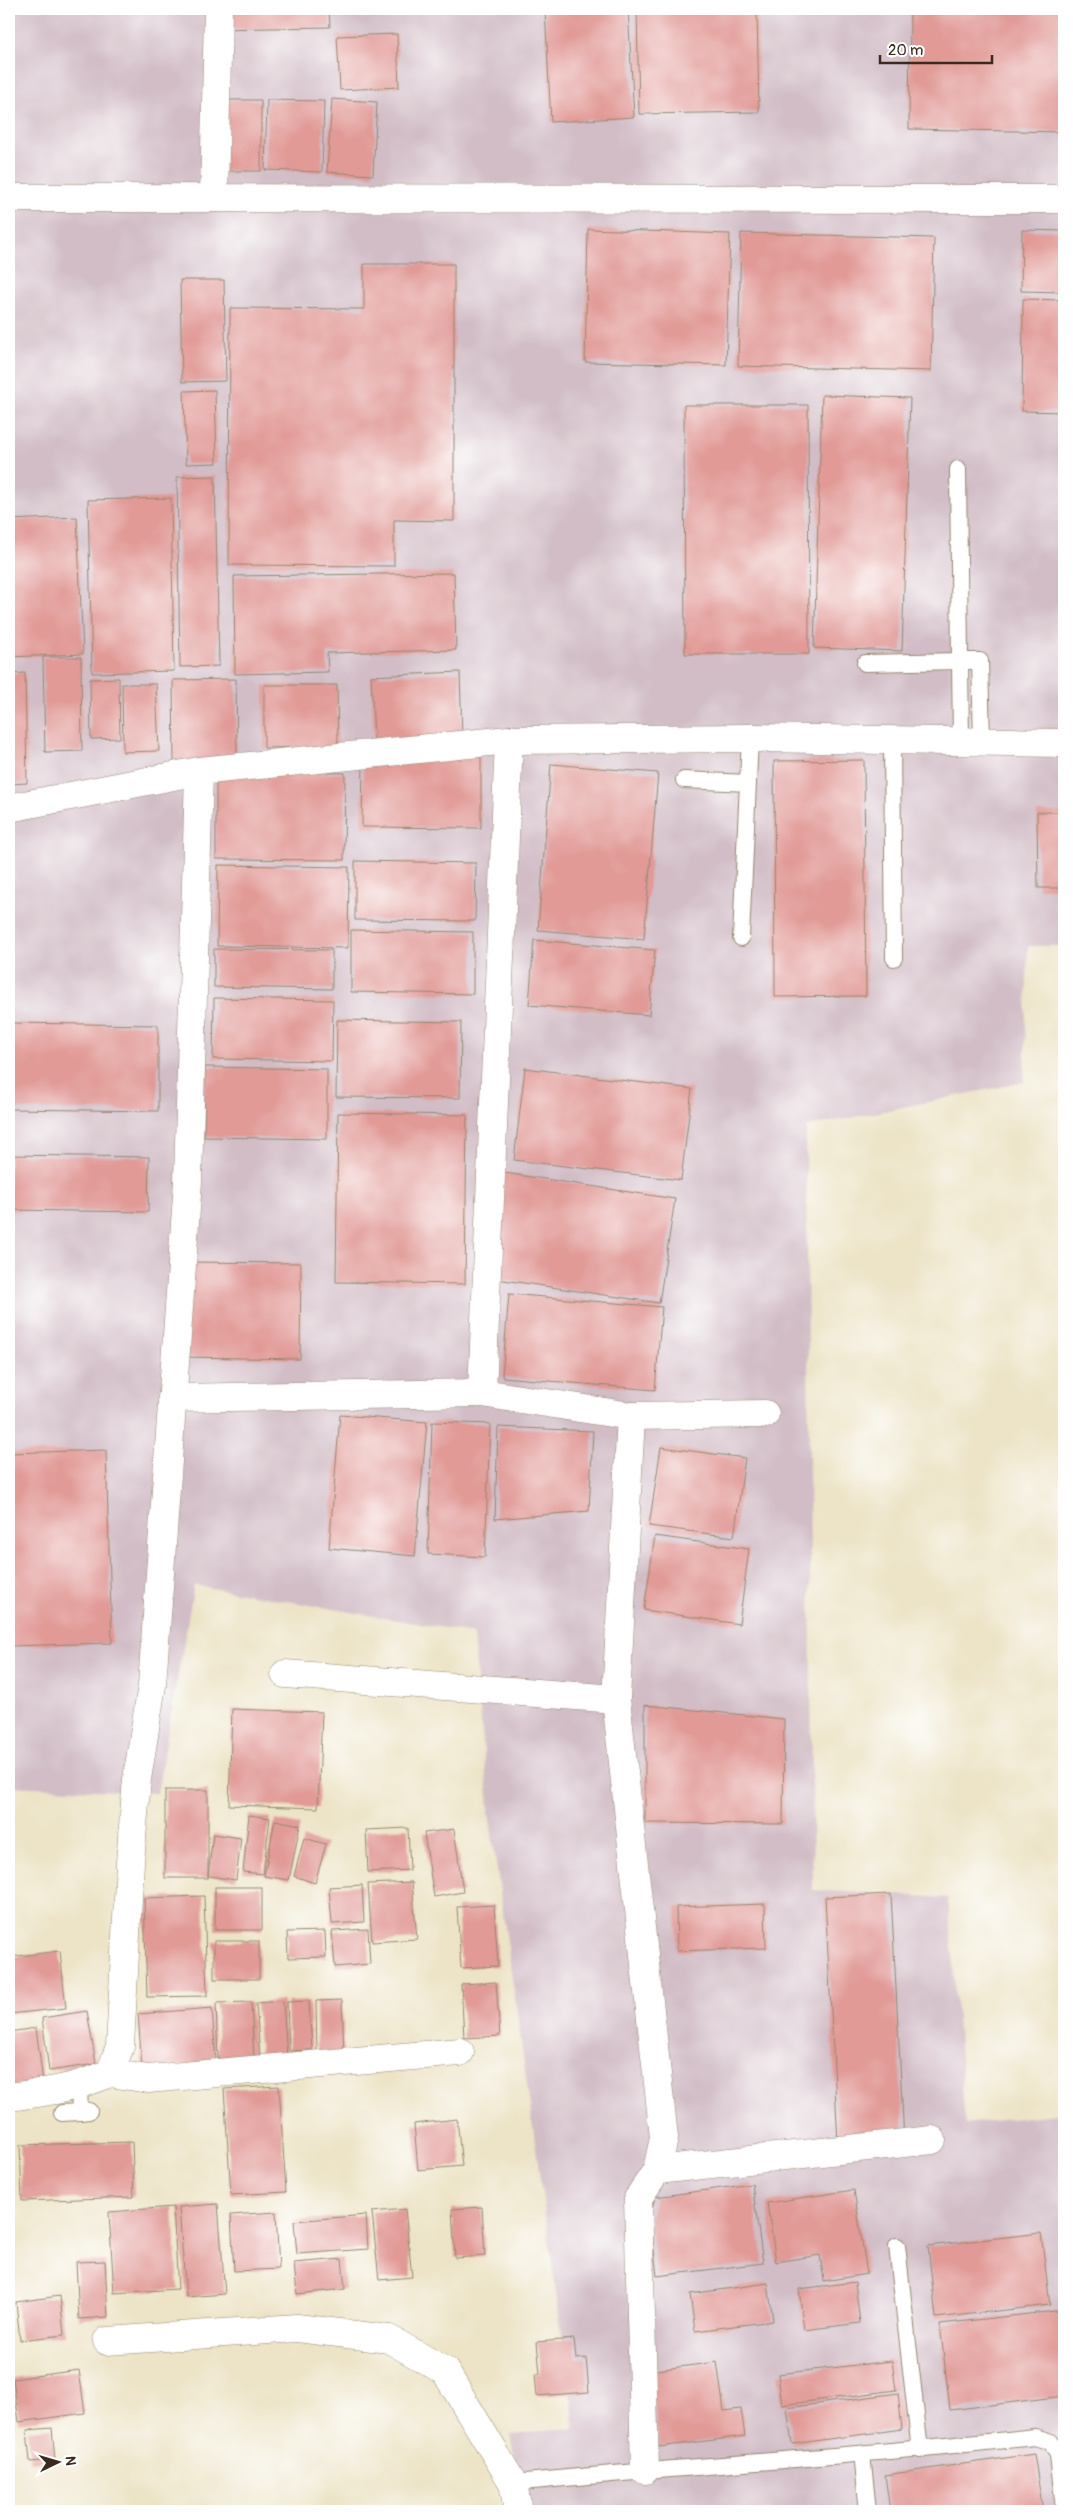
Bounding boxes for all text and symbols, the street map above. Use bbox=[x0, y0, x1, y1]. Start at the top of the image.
scale bar bbox=[880, 32, 993, 64]
text: 20 m bbox=[888, 41, 923, 60]
north arrow bbox=[32, 2438, 82, 2488]
text: N bbox=[62, 2455, 79, 2466]

